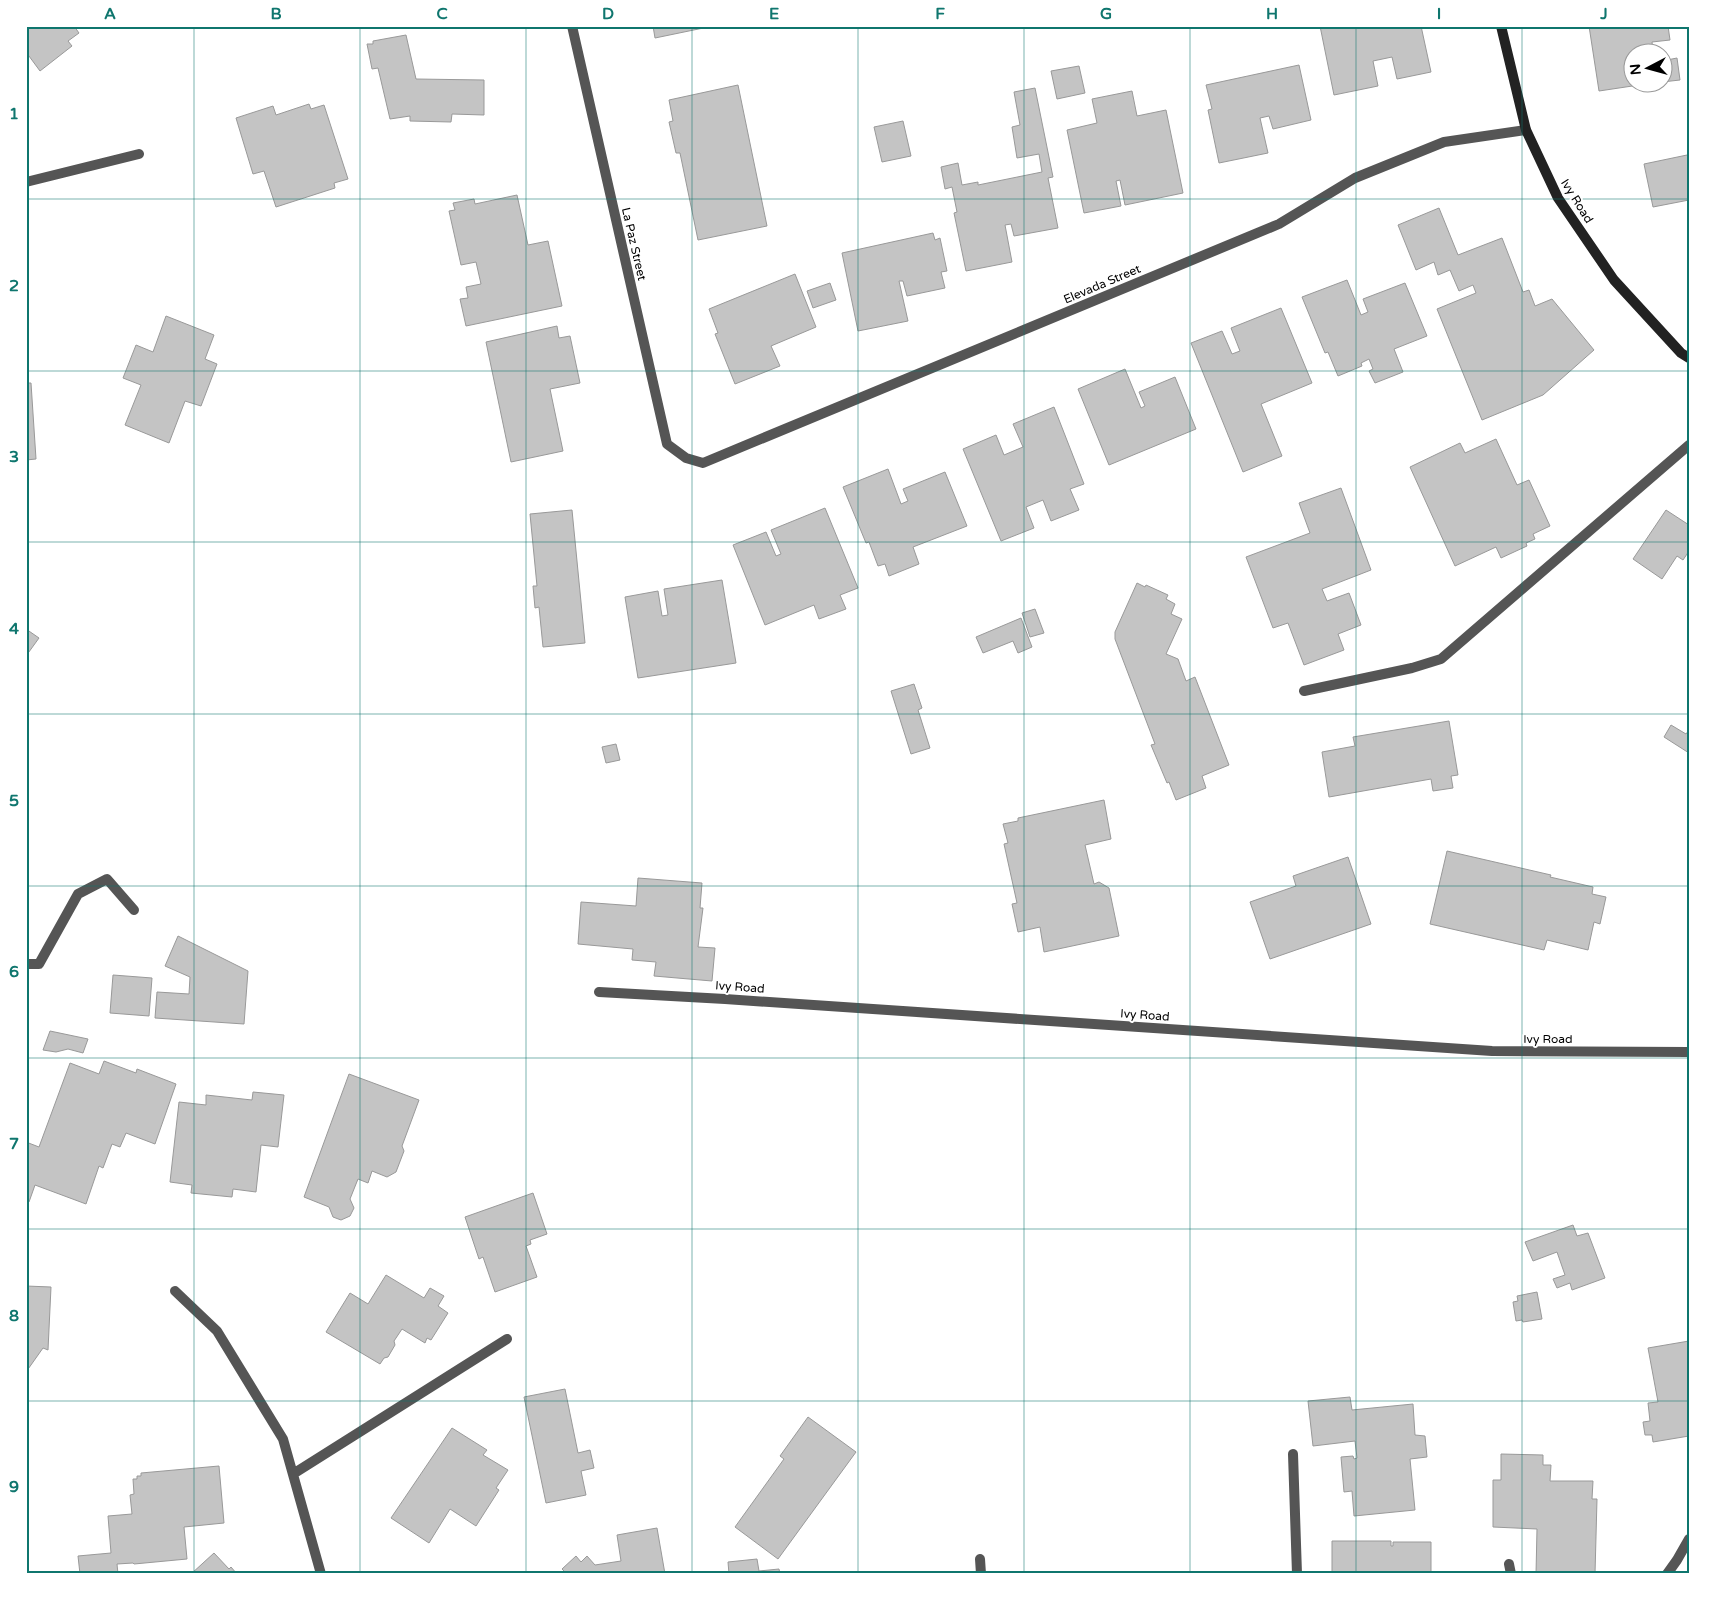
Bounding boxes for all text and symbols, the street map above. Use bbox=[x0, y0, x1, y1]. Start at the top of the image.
text: A bbox=[104, 4, 116, 24]
text: B bbox=[270, 4, 282, 24]
text: C bbox=[436, 4, 448, 24]
text: D bbox=[602, 4, 614, 24]
text: E bbox=[769, 4, 779, 24]
text: F bbox=[935, 4, 945, 24]
text: G bbox=[1100, 4, 1112, 24]
text: H bbox=[1266, 4, 1278, 24]
text: I bbox=[1437, 4, 1441, 24]
text: J bbox=[1599, 4, 1608, 24]
north arrow bbox=[1622, 42, 1672, 92]
text: N bbox=[1627, 63, 1645, 76]
text: 1 bbox=[9, 104, 19, 124]
street label: Ivy Road bbox=[1558, 176, 1596, 226]
street label: La Paz Street bbox=[619, 206, 649, 282]
street label: Elevada Street bbox=[1061, 261, 1143, 306]
text: 2 bbox=[9, 276, 19, 296]
text: 3 bbox=[9, 447, 19, 467]
text: 4 bbox=[9, 619, 19, 639]
text: 5 bbox=[9, 791, 19, 811]
text: 6 bbox=[9, 962, 19, 982]
street label: Ivy Road bbox=[715, 978, 765, 996]
street label: Ivy Road bbox=[1120, 1006, 1170, 1024]
street label: Ivy Road bbox=[1523, 1032, 1573, 1046]
text: 7 bbox=[9, 1134, 19, 1154]
text: 8 bbox=[9, 1306, 19, 1326]
text: 9 bbox=[9, 1477, 19, 1497]

